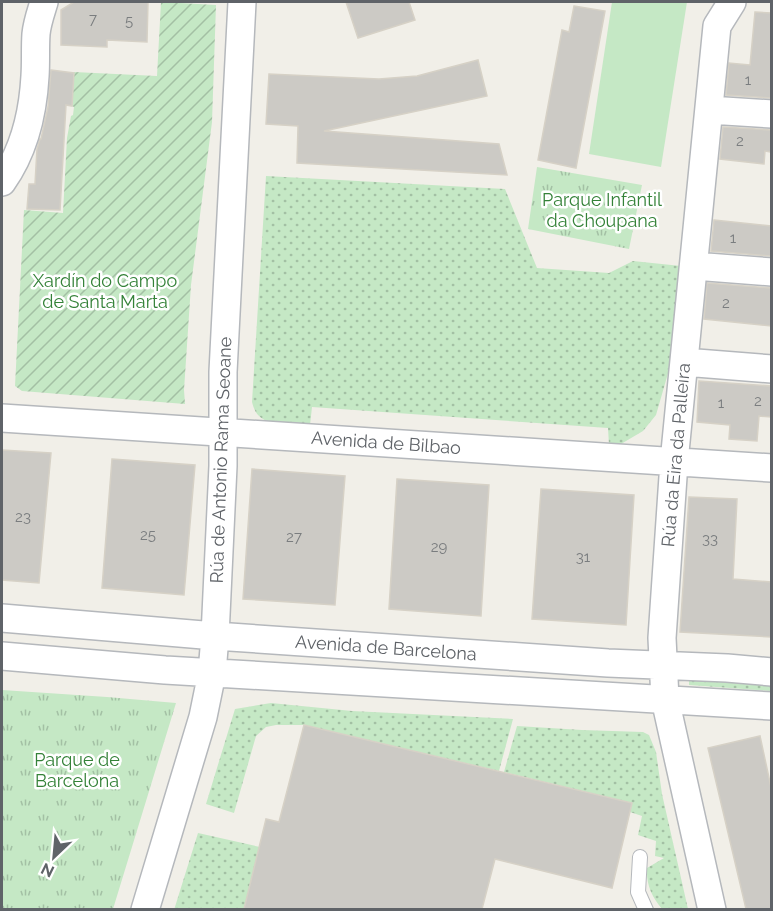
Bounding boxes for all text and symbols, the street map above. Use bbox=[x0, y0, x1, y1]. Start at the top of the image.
house number: 7 bbox=[89, 10, 97, 28]
house number: 5 bbox=[125, 12, 133, 30]
house number: 1 bbox=[745, 71, 752, 89]
house number: 2 bbox=[736, 132, 744, 150]
park label: Parque Infantil da Choupana bbox=[542, 189, 662, 231]
house number: 1 bbox=[730, 229, 737, 247]
park label: Xardín do Campo de Santa Marta bbox=[33, 270, 177, 312]
house number: 2 bbox=[722, 294, 730, 312]
street label: Rúa de Antonio Rama Seoane bbox=[206, 336, 235, 584]
street label: Rúa da Eira da Palleira bbox=[657, 362, 694, 548]
house number: 2 bbox=[754, 392, 762, 410]
house number: 1 bbox=[718, 394, 725, 412]
street label: Avenida de Bilbao bbox=[310, 427, 462, 458]
house number: 23 bbox=[15, 508, 31, 526]
house number: 25 bbox=[140, 526, 156, 544]
house number: 27 bbox=[286, 528, 302, 546]
house number: 33 bbox=[702, 530, 718, 548]
house number: 29 bbox=[431, 538, 448, 556]
house number: 31 bbox=[576, 548, 591, 566]
street label: Avenida de Barcelona bbox=[295, 631, 477, 664]
park label: Parque de Barcelona bbox=[34, 749, 120, 791]
north arrow bbox=[24, 827, 84, 887]
text: N bbox=[38, 859, 57, 881]

